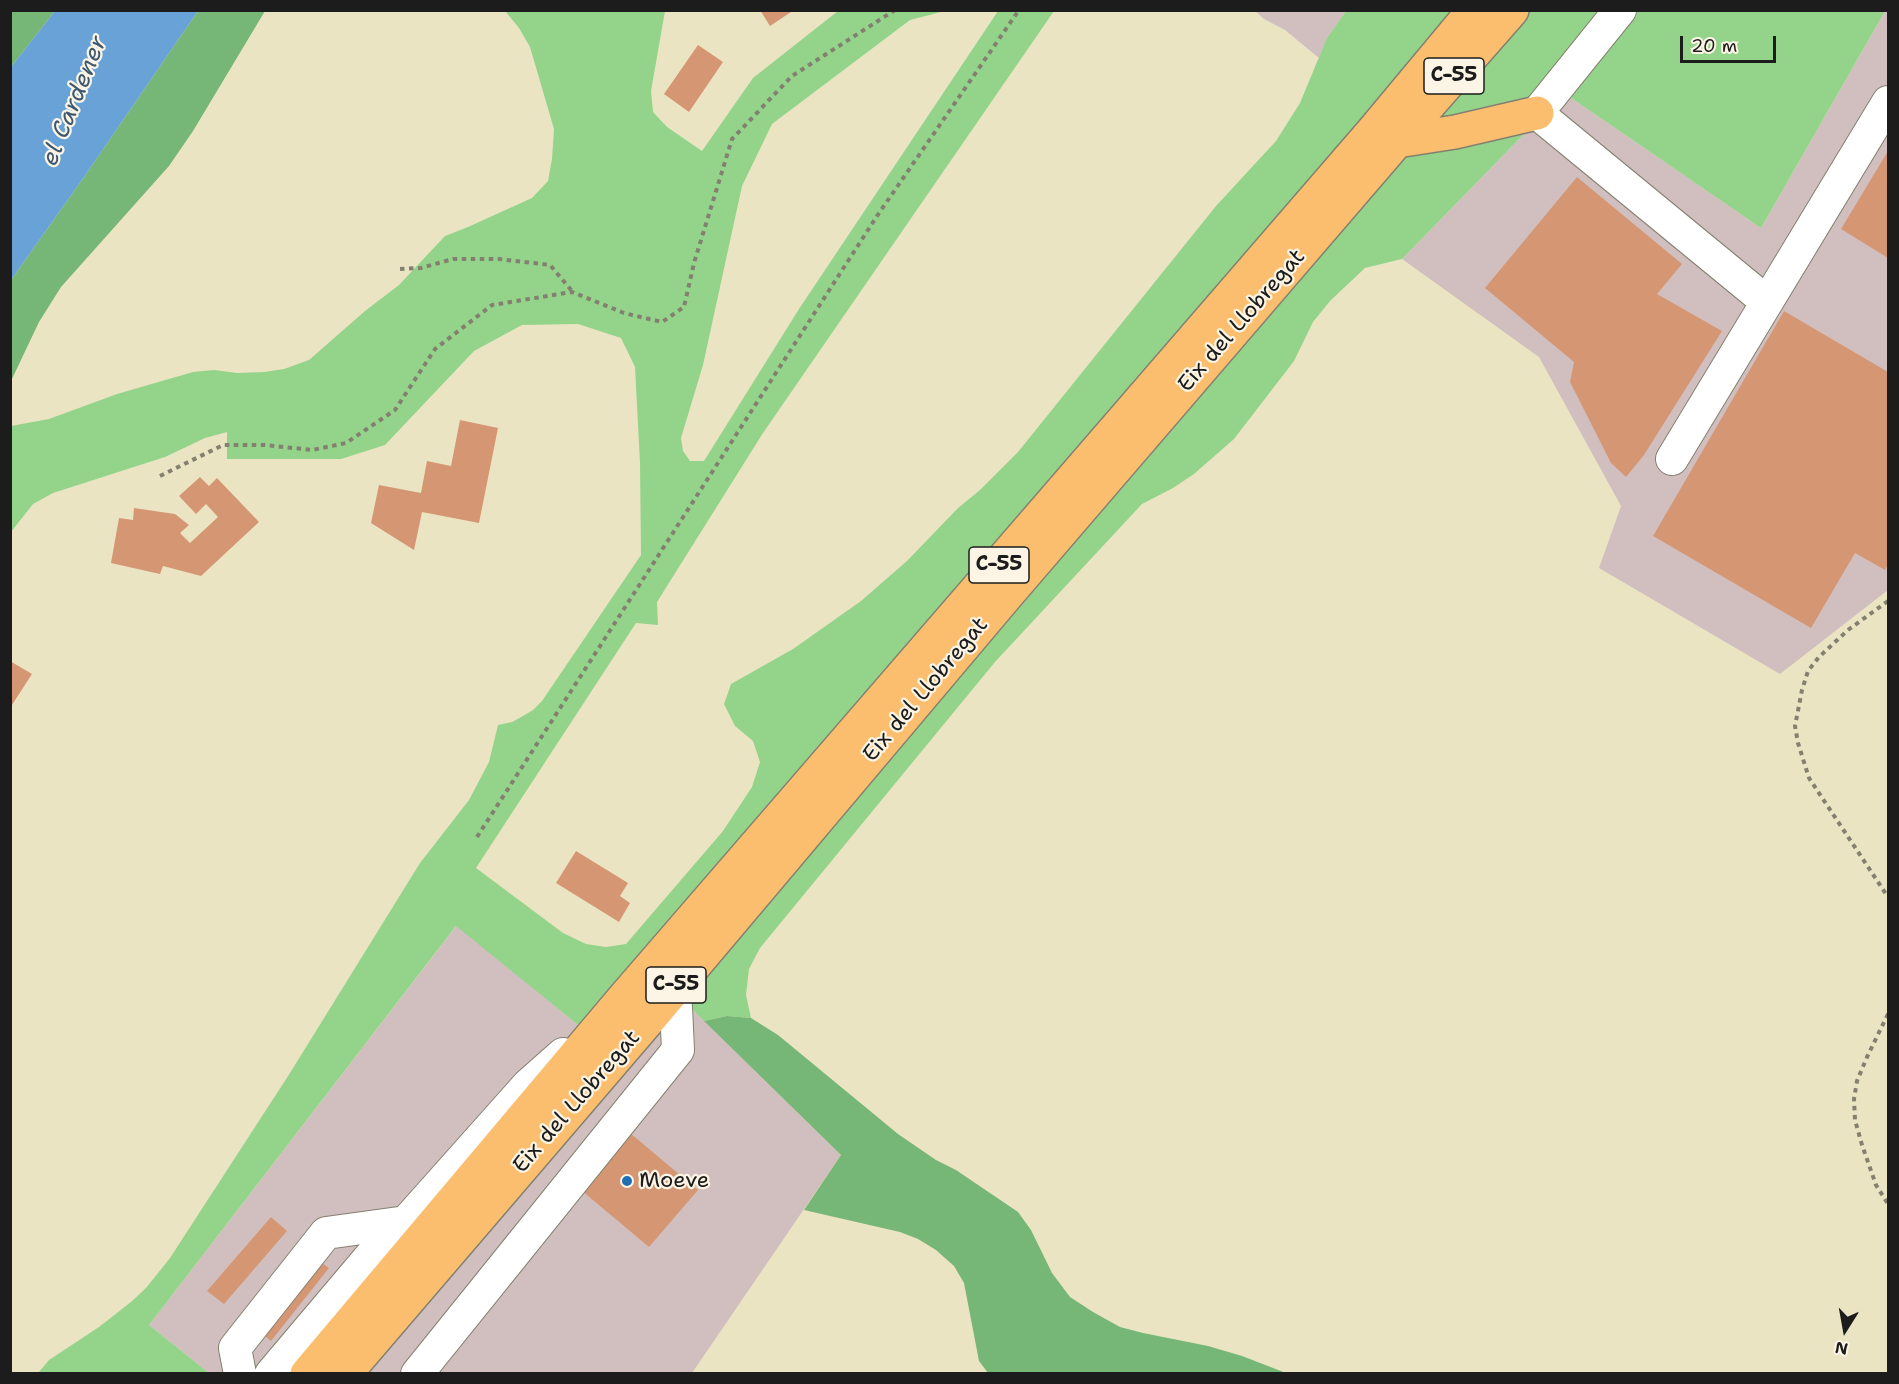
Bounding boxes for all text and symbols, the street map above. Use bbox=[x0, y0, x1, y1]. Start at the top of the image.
scale bar bbox=[1683, 24, 1779, 62]
water label: el Cardener bbox=[36, 32, 114, 170]
text: 20 m bbox=[1691, 34, 1737, 58]
road number: C-55 bbox=[1424, 58, 1484, 94]
street label: Eix del Llobregat bbox=[1173, 244, 1311, 398]
road number: C-55 bbox=[969, 547, 1029, 583]
street label: Eix del Llobregat bbox=[858, 612, 994, 768]
road number: C-55 bbox=[646, 967, 706, 1003]
street label: Eix del Llobregat bbox=[508, 1025, 646, 1179]
place label: Moeve bbox=[639, 1168, 709, 1194]
marker: Moeve bbox=[620, 1174, 634, 1188]
north arrow bbox=[1815, 1300, 1875, 1360]
text: N bbox=[1833, 1337, 1850, 1360]

